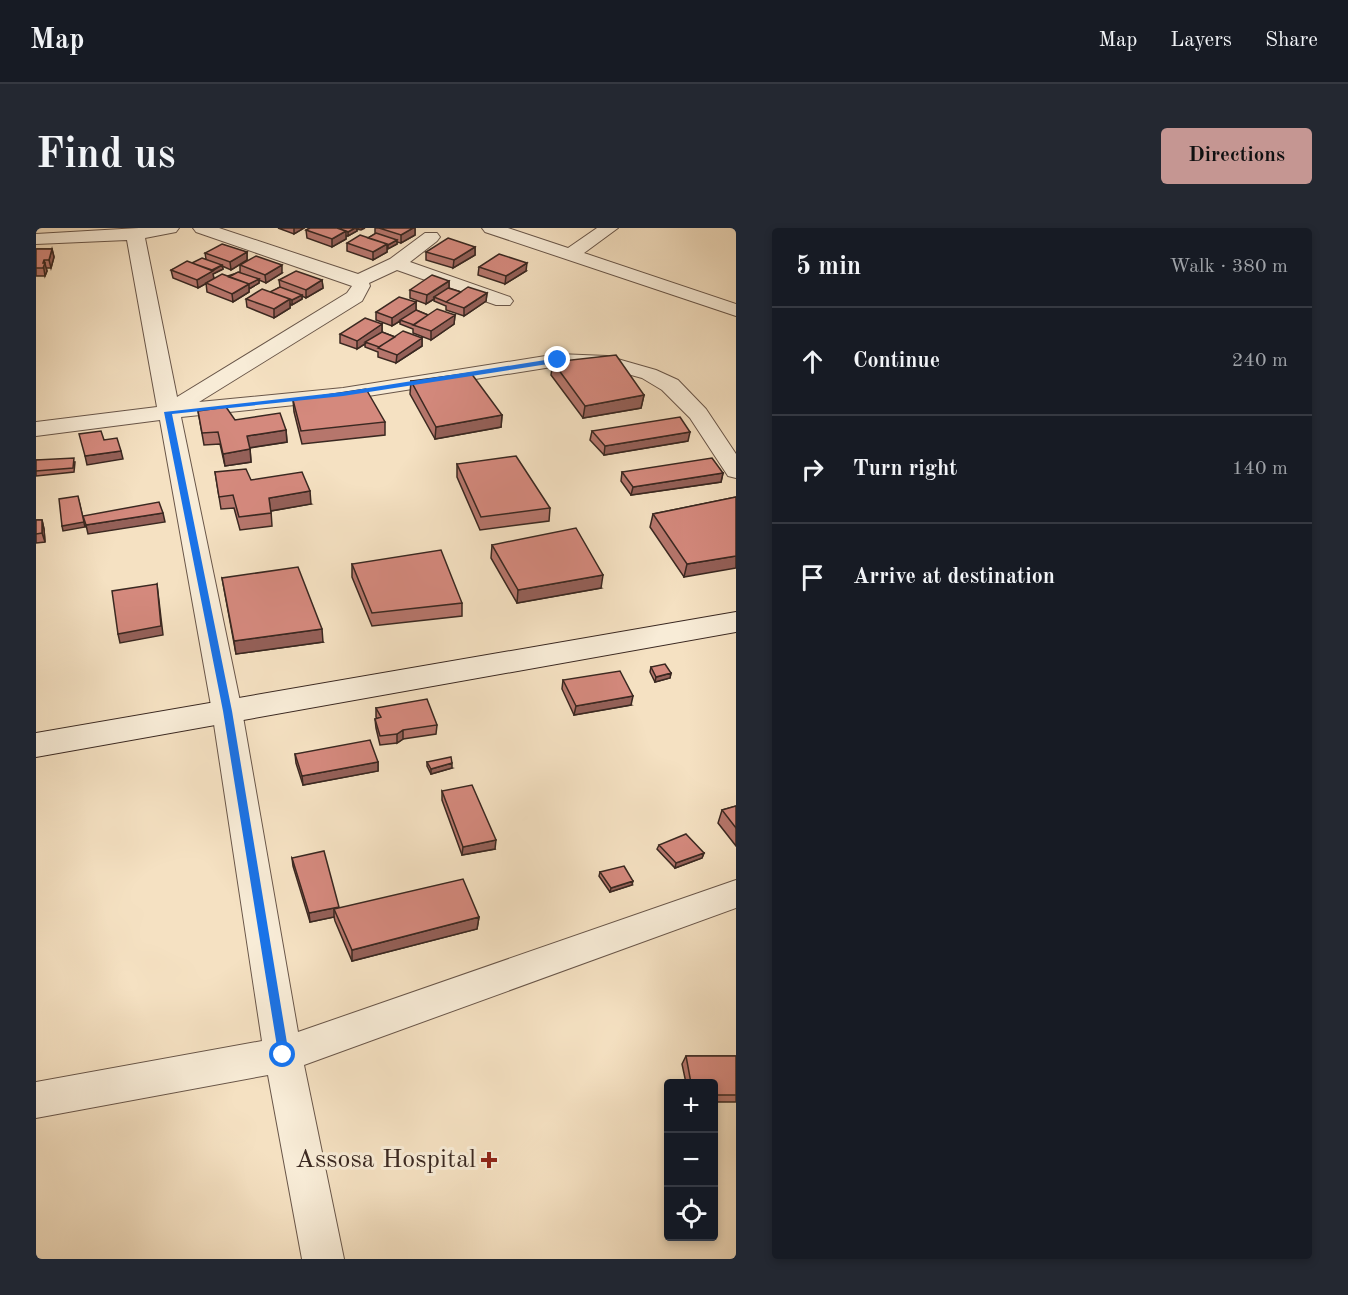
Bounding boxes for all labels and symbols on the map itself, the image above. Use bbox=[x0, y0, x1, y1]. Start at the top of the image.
route end bbox=[544, 346, 570, 372]
route start bbox=[269, 1041, 295, 1067]
place label: Assosa Hospital bbox=[295, 1147, 476, 1173]
marker: Assosa Hospital bbox=[480, 1151, 498, 1169]

